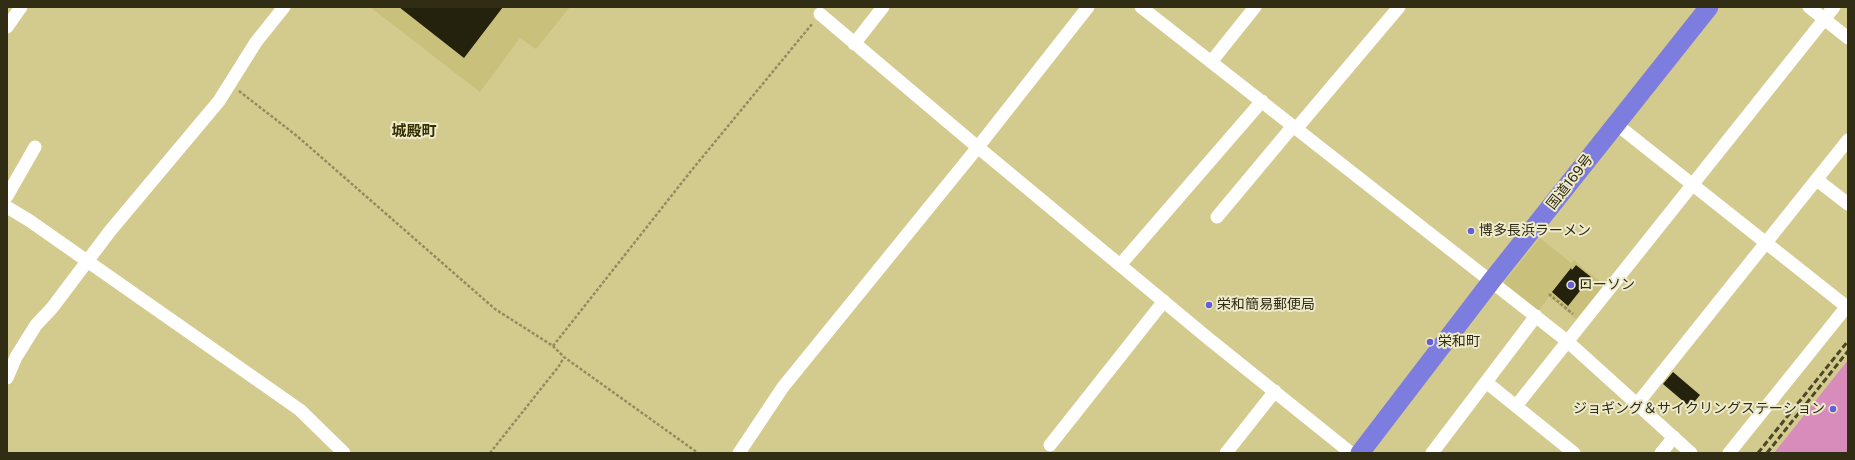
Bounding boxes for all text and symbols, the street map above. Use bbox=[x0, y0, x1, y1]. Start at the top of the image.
district label: 城殿町 bbox=[392, 122, 436, 140]
street label: 国道169号 bbox=[1543, 151, 1597, 213]
place label: 博多長浜ラーメン bbox=[1479, 223, 1591, 239]
marker: 博多長浜ラーメン bbox=[1466, 226, 1476, 236]
place label: ローソン bbox=[1579, 277, 1635, 293]
marker: ローソン bbox=[1566, 280, 1576, 290]
place label: 栄和簡易郵便局 bbox=[1217, 297, 1315, 313]
marker: 栄和簡易郵便局 bbox=[1204, 300, 1214, 310]
place label: 栄和町 bbox=[1438, 334, 1480, 350]
marker: 栄和町 bbox=[1425, 337, 1435, 347]
place label: ジョギング＆サイクリングステーション bbox=[1573, 401, 1825, 417]
marker: ジョギング＆サイクリングステーション bbox=[1828, 404, 1838, 414]

